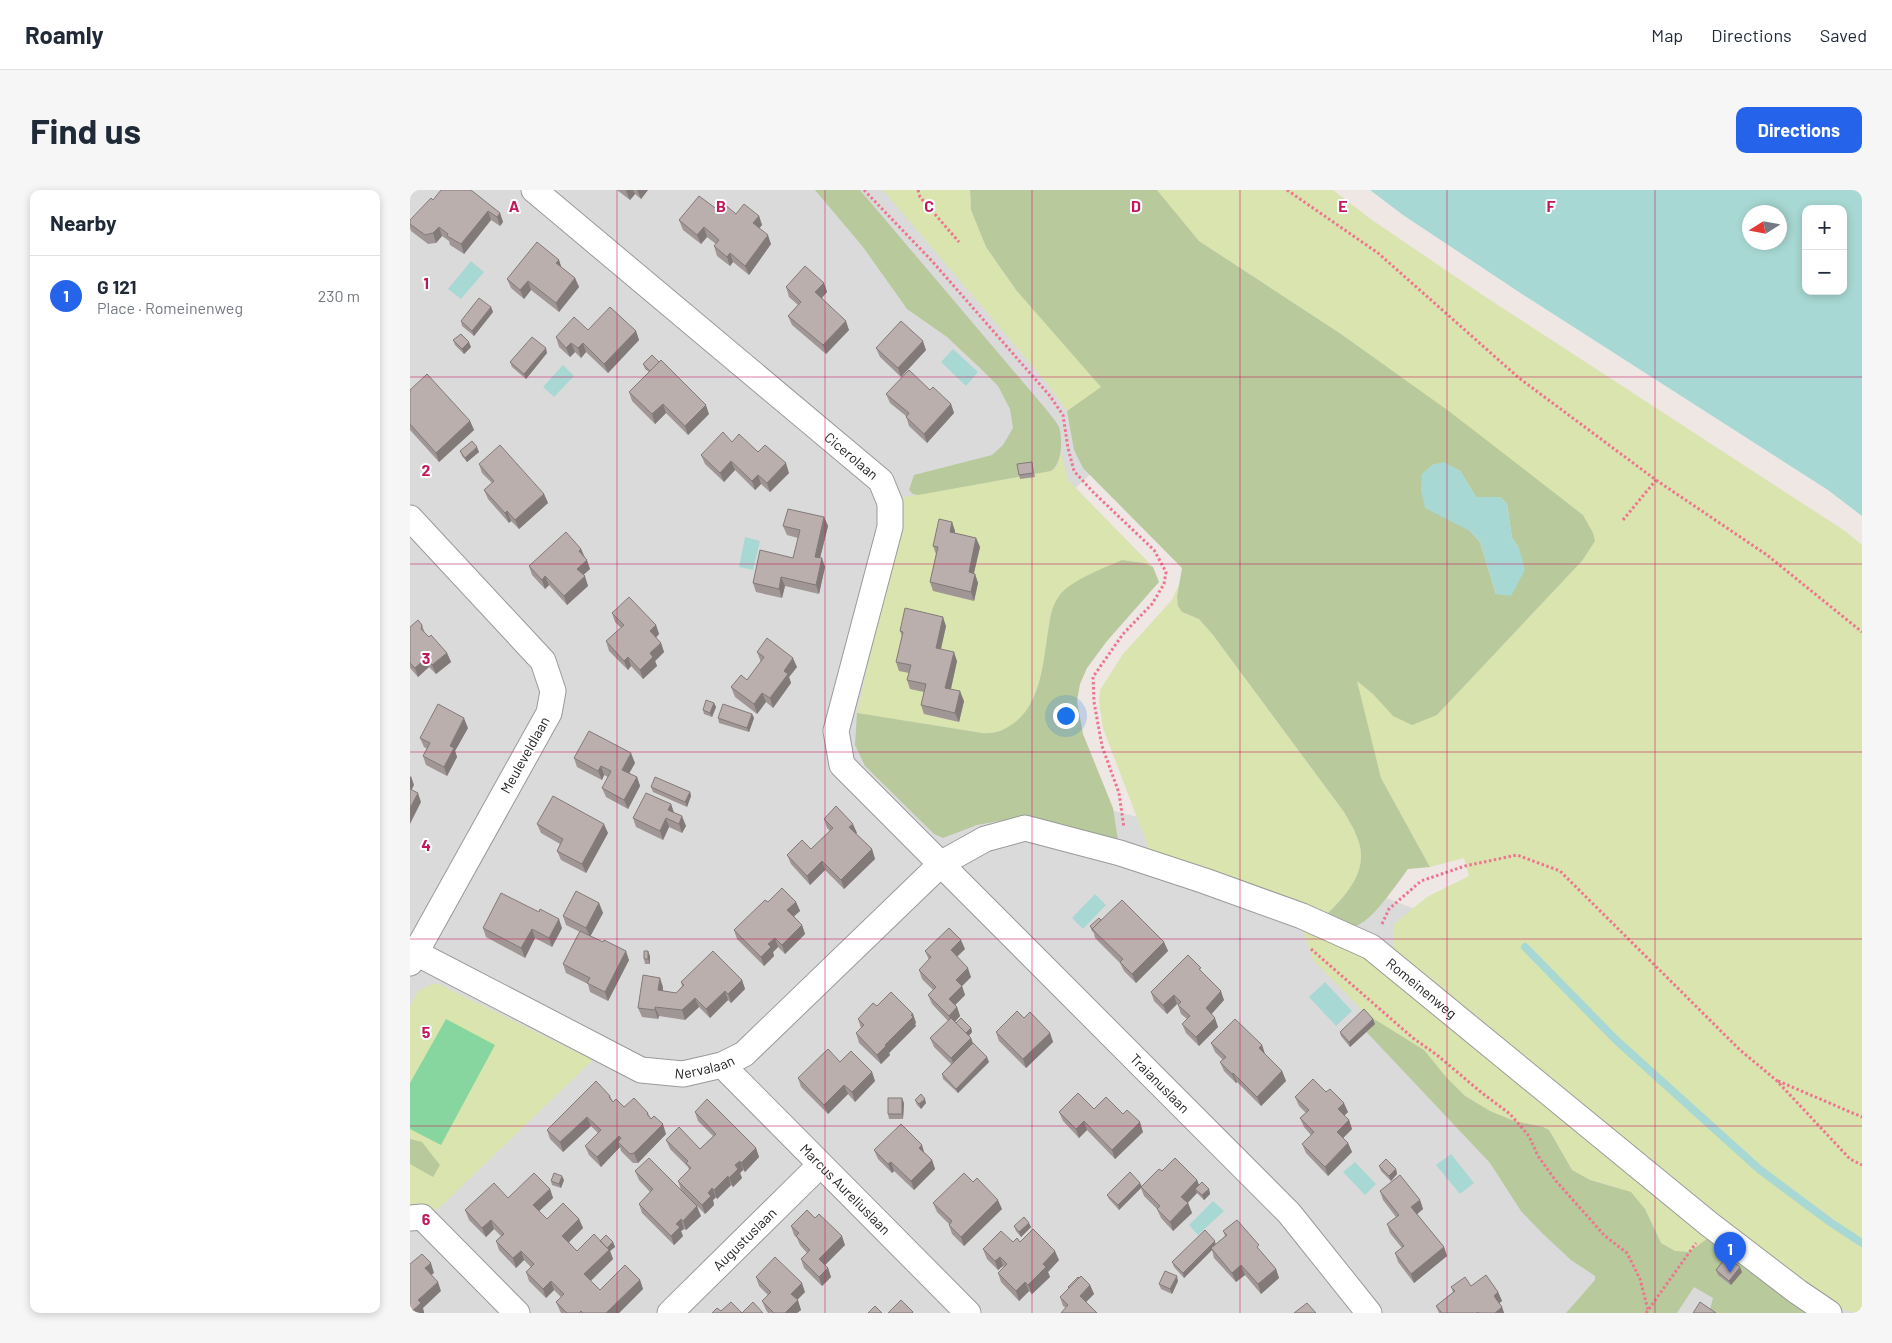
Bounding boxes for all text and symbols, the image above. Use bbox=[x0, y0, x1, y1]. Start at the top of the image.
text: Roamly bbox=[25, 20, 104, 49]
text: Map bbox=[1651, 24, 1683, 46]
text: Directions bbox=[1711, 24, 1792, 46]
text: Saved bbox=[1820, 24, 1867, 46]
button: Directions bbox=[1736, 107, 1862, 153]
text: Find us bbox=[30, 109, 141, 151]
text: A bbox=[509, 196, 520, 215]
text: B bbox=[716, 196, 726, 215]
text: C bbox=[924, 196, 934, 215]
text: D bbox=[1131, 196, 1141, 215]
text: E bbox=[1338, 196, 1348, 215]
text: F bbox=[1547, 196, 1556, 215]
north arrow bbox=[1742, 205, 1787, 250]
map controls bbox=[1802, 205, 1847, 295]
button: + bbox=[1802, 205, 1847, 250]
text: Nearby bbox=[50, 210, 116, 235]
button: − bbox=[1802, 250, 1847, 295]
text: 1 bbox=[423, 273, 429, 292]
text: G 121 bbox=[97, 275, 136, 298]
text: 1 bbox=[63, 286, 69, 305]
text: 230 m bbox=[318, 286, 360, 305]
text: Place · Romeinenweg bbox=[97, 298, 243, 317]
street label: Cicerolaan bbox=[821, 428, 882, 483]
text: 2 bbox=[422, 460, 431, 479]
text: 3 bbox=[422, 648, 430, 667]
your location bbox=[1053, 703, 1079, 729]
street label: Meuleveldlaan bbox=[496, 713, 553, 796]
text: 4 bbox=[421, 835, 431, 854]
street label: Romeinenweg bbox=[1383, 954, 1460, 1022]
text: 5 bbox=[422, 1022, 431, 1041]
street label: Traianuslaan bbox=[1127, 1050, 1193, 1116]
street label: Nervalaan bbox=[674, 1051, 737, 1082]
street label: Marcus Aureliuslaan bbox=[797, 1140, 894, 1238]
street label: Augustuslaan bbox=[709, 1204, 780, 1274]
text: 6 bbox=[422, 1209, 431, 1228]
pin: 1 bbox=[1714, 1232, 1746, 1273]

